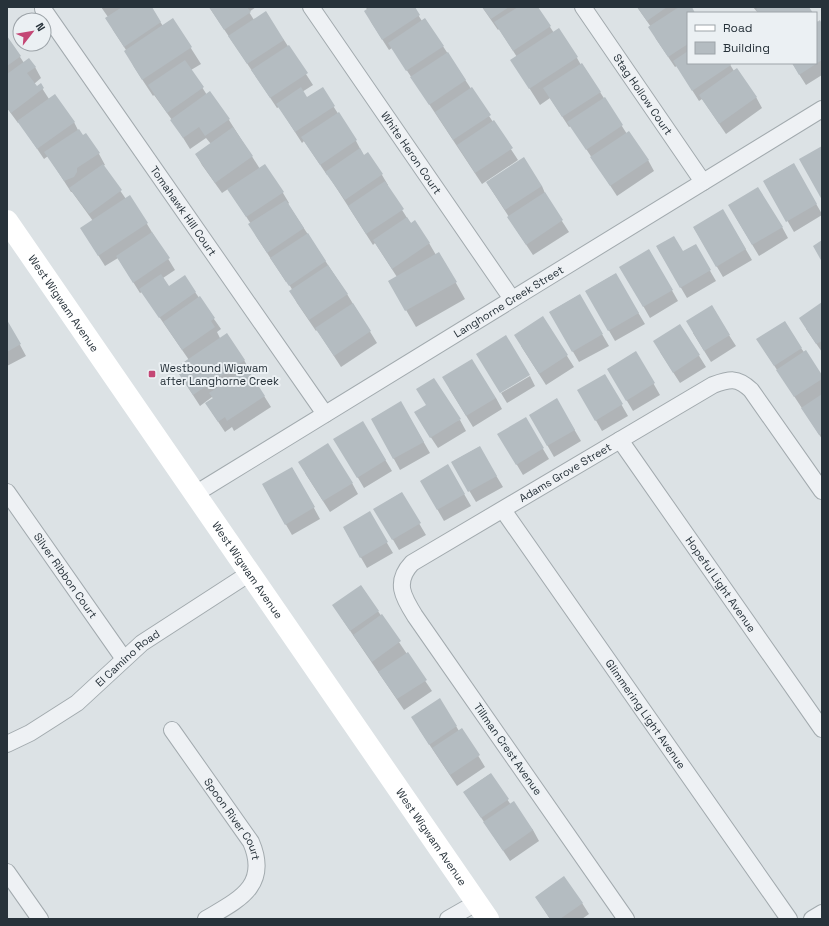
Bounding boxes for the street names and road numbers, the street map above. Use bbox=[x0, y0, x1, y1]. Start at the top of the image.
street label: Stag Hollow Court bbox=[610, 51, 676, 138]
street label: White Heron Court bbox=[378, 109, 445, 197]
street label: Tomahawk Hill Court bbox=[147, 163, 220, 259]
street label: West Wigwam Avenue bbox=[25, 252, 102, 355]
street label: Langhorne Creek Street bbox=[451, 262, 566, 340]
street label: Adams Grove Street bbox=[516, 440, 614, 505]
street label: West Wigwam Avenue bbox=[209, 519, 286, 621]
street label: Silver Ribbon Court bbox=[31, 530, 100, 621]
street label: Hopeful Light Avenue bbox=[683, 534, 759, 635]
street label: El Camino Road bbox=[92, 626, 162, 690]
street label: Glimmering Light Avenue bbox=[603, 657, 689, 772]
street label: Tillman Crest Avenue bbox=[471, 700, 545, 798]
street label: Spoon River Court bbox=[201, 775, 263, 861]
street label: West Wigwam Avenue bbox=[393, 786, 470, 888]

